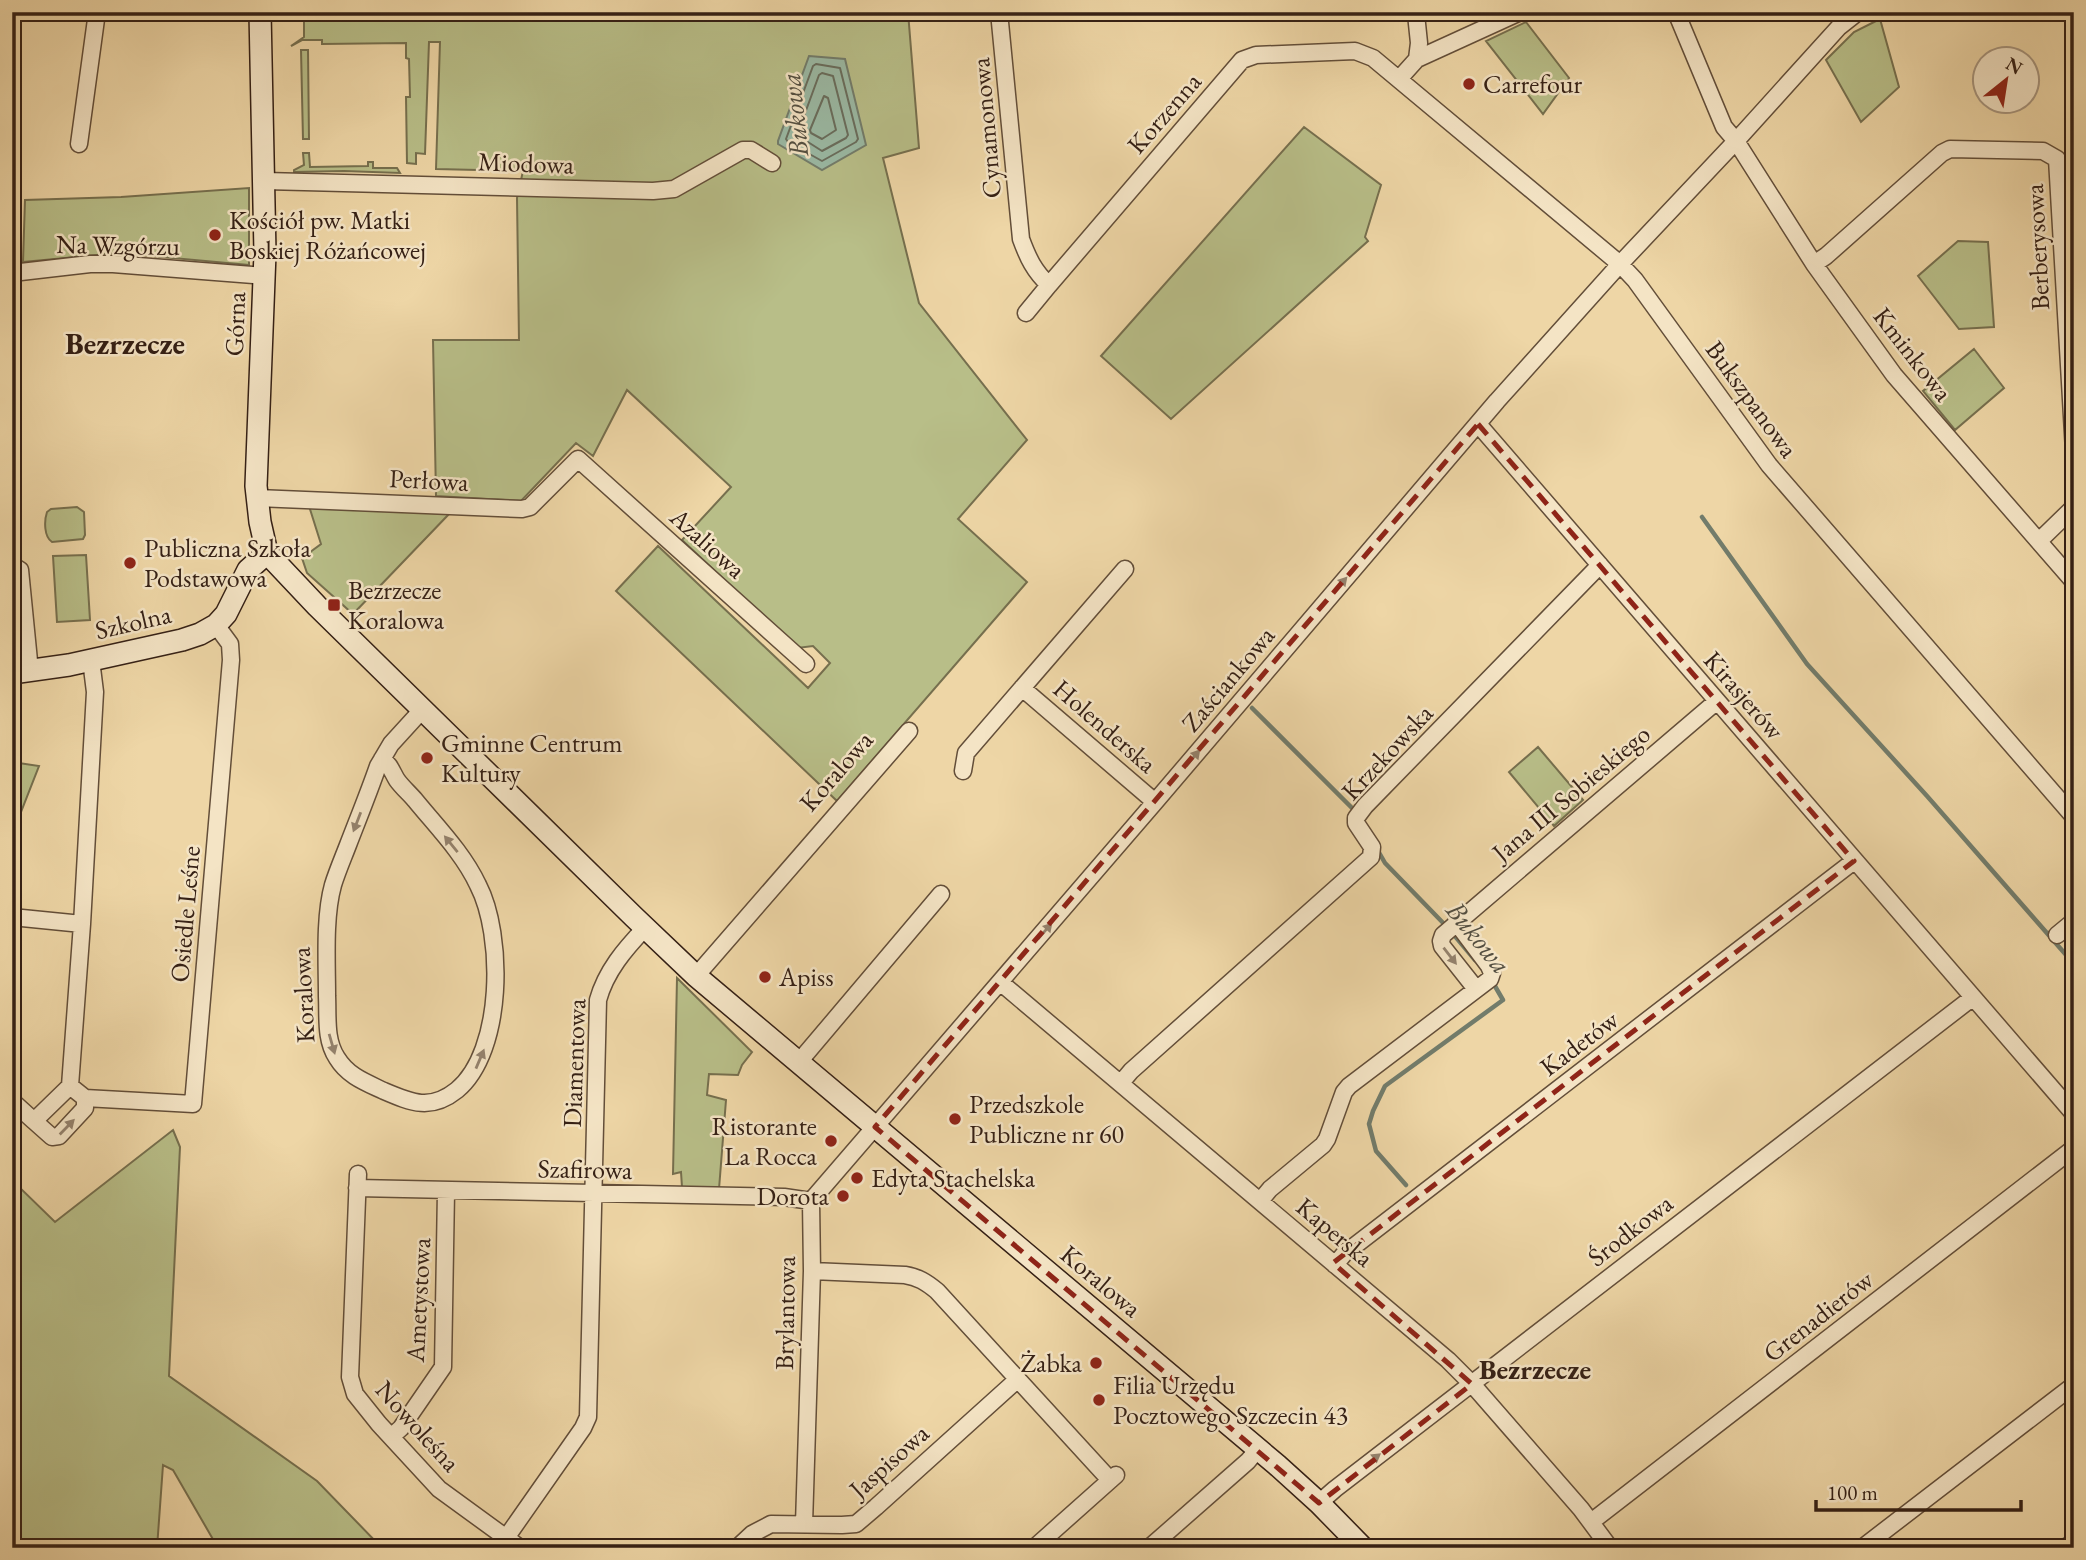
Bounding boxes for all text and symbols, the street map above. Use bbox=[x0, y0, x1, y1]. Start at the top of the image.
north arrow bbox=[1970, 46, 2040, 116]
text: N bbox=[2001, 51, 2028, 81]
street label: Cynamonowa bbox=[963, 56, 1009, 200]
street label: Korzenna bbox=[1119, 65, 1209, 161]
place label: Carrefour bbox=[1483, 67, 1583, 101]
water label: Bukowa bbox=[772, 71, 816, 160]
marker: Carrefour bbox=[1461, 76, 1477, 92]
street label: Miodowa bbox=[477, 144, 575, 182]
street label: Berberysowa bbox=[2017, 182, 2057, 311]
place label: Kościół pw. Matki Boskiej Różańcowej bbox=[229, 203, 426, 267]
street label: Na Wzgórzu bbox=[56, 227, 180, 263]
marker: Kościół pw. Matki Boskiej Różańcowej bbox=[207, 227, 223, 243]
street label: Górna bbox=[217, 291, 253, 357]
street label: Kminkowa bbox=[1866, 300, 1961, 408]
district label: Bezrzecze bbox=[65, 324, 185, 363]
street label: Bukszpanowa bbox=[1698, 334, 1806, 465]
street label: Perłowa bbox=[388, 461, 470, 499]
street label: Azaliowa bbox=[662, 499, 753, 586]
place label: Publiczna Szkoła Podstawowa bbox=[144, 531, 312, 595]
marker: Publiczna Szkoła Podstawowa bbox=[122, 555, 138, 571]
place label: Bezrzecze Koralowa bbox=[348, 573, 445, 637]
one-way arrow bbox=[1332, 576, 1348, 594]
street label: Szkolna bbox=[92, 597, 175, 647]
marker: Bezrzecze Koralowa bbox=[326, 597, 342, 613]
street label: Zaściankowa bbox=[1174, 619, 1283, 739]
street label: Kirasjerów bbox=[1696, 644, 1792, 746]
street label: Holenderska bbox=[1046, 672, 1164, 781]
street label: Krzekowska bbox=[1334, 696, 1441, 807]
street label: Jana III Sobieskiego bbox=[1483, 717, 1657, 870]
street label: Koralowa bbox=[792, 723, 881, 818]
place label: Gminne Centrum Kultury bbox=[441, 726, 622, 790]
one-way arrow bbox=[1185, 749, 1200, 767]
marker: Gminne Centrum Kultury bbox=[419, 750, 435, 766]
one-way arrow bbox=[352, 812, 363, 833]
one-way arrow bbox=[444, 836, 459, 854]
street label: Osiedle Leśne bbox=[162, 844, 208, 984]
water label: Bukowa bbox=[1438, 892, 1519, 981]
one-way arrow bbox=[1037, 922, 1052, 939]
street label: Koralowa bbox=[283, 945, 322, 1044]
one-way arrow bbox=[1443, 947, 1457, 965]
place label: Apiss bbox=[778, 960, 834, 994]
marker: Apiss bbox=[757, 969, 773, 985]
street label: Diamentowa bbox=[555, 997, 593, 1128]
street label: Kadetów bbox=[1533, 1002, 1625, 1084]
one-way arrow bbox=[327, 1034, 337, 1055]
one-way arrow bbox=[474, 1049, 486, 1069]
place label: Przedszkole Publiczne nr 60 bbox=[969, 1087, 1124, 1151]
place label: Ristorante La Rocca bbox=[712, 1109, 818, 1173]
marker: Przedszkole Publiczne nr 60 bbox=[947, 1111, 963, 1127]
one-way arrow bbox=[58, 1119, 75, 1136]
marker: Ristorante La Rocca bbox=[823, 1133, 839, 1149]
street label: Szafirowa bbox=[537, 1151, 633, 1187]
place label: Edyta Stachelska bbox=[871, 1161, 1036, 1195]
marker: Edyta Stachelska bbox=[849, 1170, 865, 1186]
place label: Dorota bbox=[756, 1179, 830, 1213]
street label: Środkowa bbox=[1580, 1186, 1680, 1274]
marker: Dorota bbox=[835, 1188, 851, 1204]
street label: Kaperska bbox=[1289, 1190, 1381, 1275]
street label: Ametystowa bbox=[398, 1236, 438, 1364]
street label: Koralowa bbox=[1053, 1237, 1149, 1325]
street label: Brylantowa bbox=[767, 1255, 803, 1370]
street label: Grenadierów bbox=[1756, 1262, 1880, 1370]
place label: Żabka bbox=[1020, 1346, 1083, 1380]
district label: Bezrzecze bbox=[1479, 1351, 1591, 1387]
marker: Żabka bbox=[1088, 1355, 1104, 1371]
place label: Filia Urzędu Pocztowego Szczecin 43 bbox=[1113, 1368, 1348, 1432]
street label: Nowoleśna bbox=[368, 1373, 468, 1479]
marker: Filia Urzędu Pocztowego Szczecin 43 bbox=[1091, 1392, 1107, 1408]
street label: Jaspisowa bbox=[840, 1416, 937, 1507]
one-way arrow bbox=[1363, 1454, 1381, 1468]
scale bar bbox=[1816, 1469, 2021, 1513]
text: 100 m bbox=[1827, 1479, 1878, 1506]

